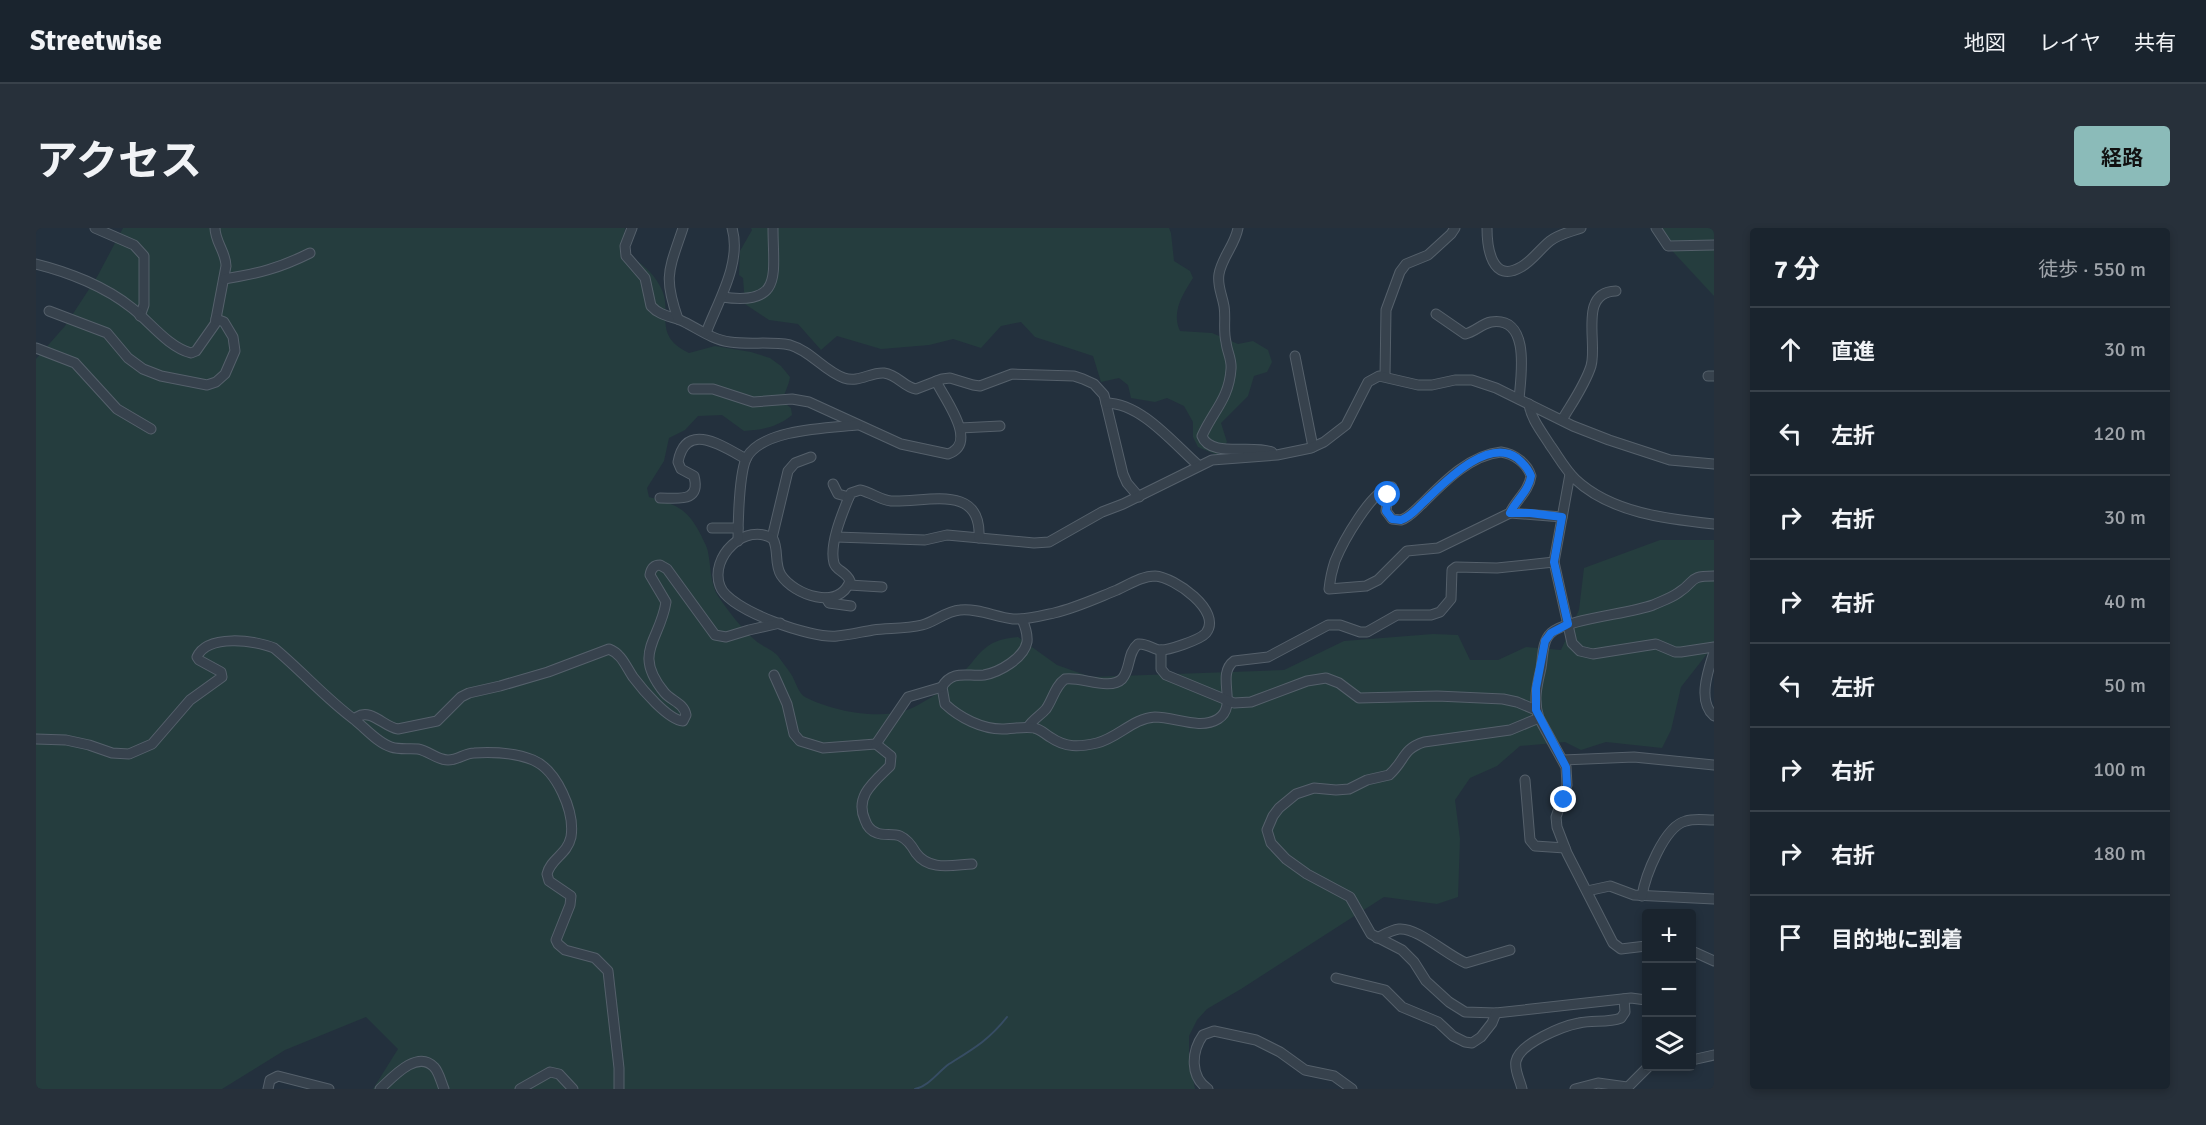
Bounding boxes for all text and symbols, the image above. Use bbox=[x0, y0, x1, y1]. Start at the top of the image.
text: Streetwise bbox=[30, 24, 162, 58]
text: 地図 bbox=[1964, 30, 2006, 56]
text: レイヤ bbox=[2039, 30, 2101, 56]
text: 共有 bbox=[2134, 30, 2176, 56]
button: 経路 bbox=[2074, 126, 2170, 186]
text: アクセス bbox=[36, 136, 202, 187]
text: 7 分 bbox=[1774, 254, 1820, 286]
text: 徒歩 · 550 m bbox=[2038, 257, 2146, 282]
icon: ahead bbox=[1774, 333, 1807, 366]
text: 30 m bbox=[2104, 337, 2146, 362]
text: 直進 bbox=[1831, 338, 1875, 365]
icon: left bbox=[1774, 417, 1807, 450]
text: 120 m bbox=[2093, 421, 2146, 446]
text: 左折 bbox=[1831, 422, 1875, 449]
route start bbox=[1374, 481, 1400, 507]
icon: right bbox=[1774, 501, 1807, 534]
text: 30 m bbox=[2104, 505, 2146, 530]
text: 右折 bbox=[1831, 506, 1875, 533]
icon: right bbox=[1774, 585, 1807, 618]
text: 40 m bbox=[2104, 589, 2146, 614]
text: 右折 bbox=[1831, 590, 1875, 617]
icon: left bbox=[1774, 669, 1807, 702]
text: 50 m bbox=[2104, 673, 2146, 698]
text: 左折 bbox=[1831, 674, 1875, 701]
icon: right bbox=[1774, 753, 1807, 786]
text: 100 m bbox=[2093, 757, 2146, 782]
text: 右折 bbox=[1831, 758, 1875, 785]
route end bbox=[1550, 786, 1576, 812]
icon: right bbox=[1774, 837, 1807, 870]
text: 180 m bbox=[2093, 841, 2146, 866]
text: 右折 bbox=[1831, 842, 1875, 869]
map controls bbox=[1642, 909, 1696, 1071]
button: + bbox=[1642, 909, 1696, 963]
icon: arrive bbox=[1774, 921, 1807, 954]
text: 目的地に到着 bbox=[1831, 926, 1963, 953]
button: − bbox=[1642, 963, 1696, 1017]
button: layers bbox=[1642, 1017, 1696, 1071]

